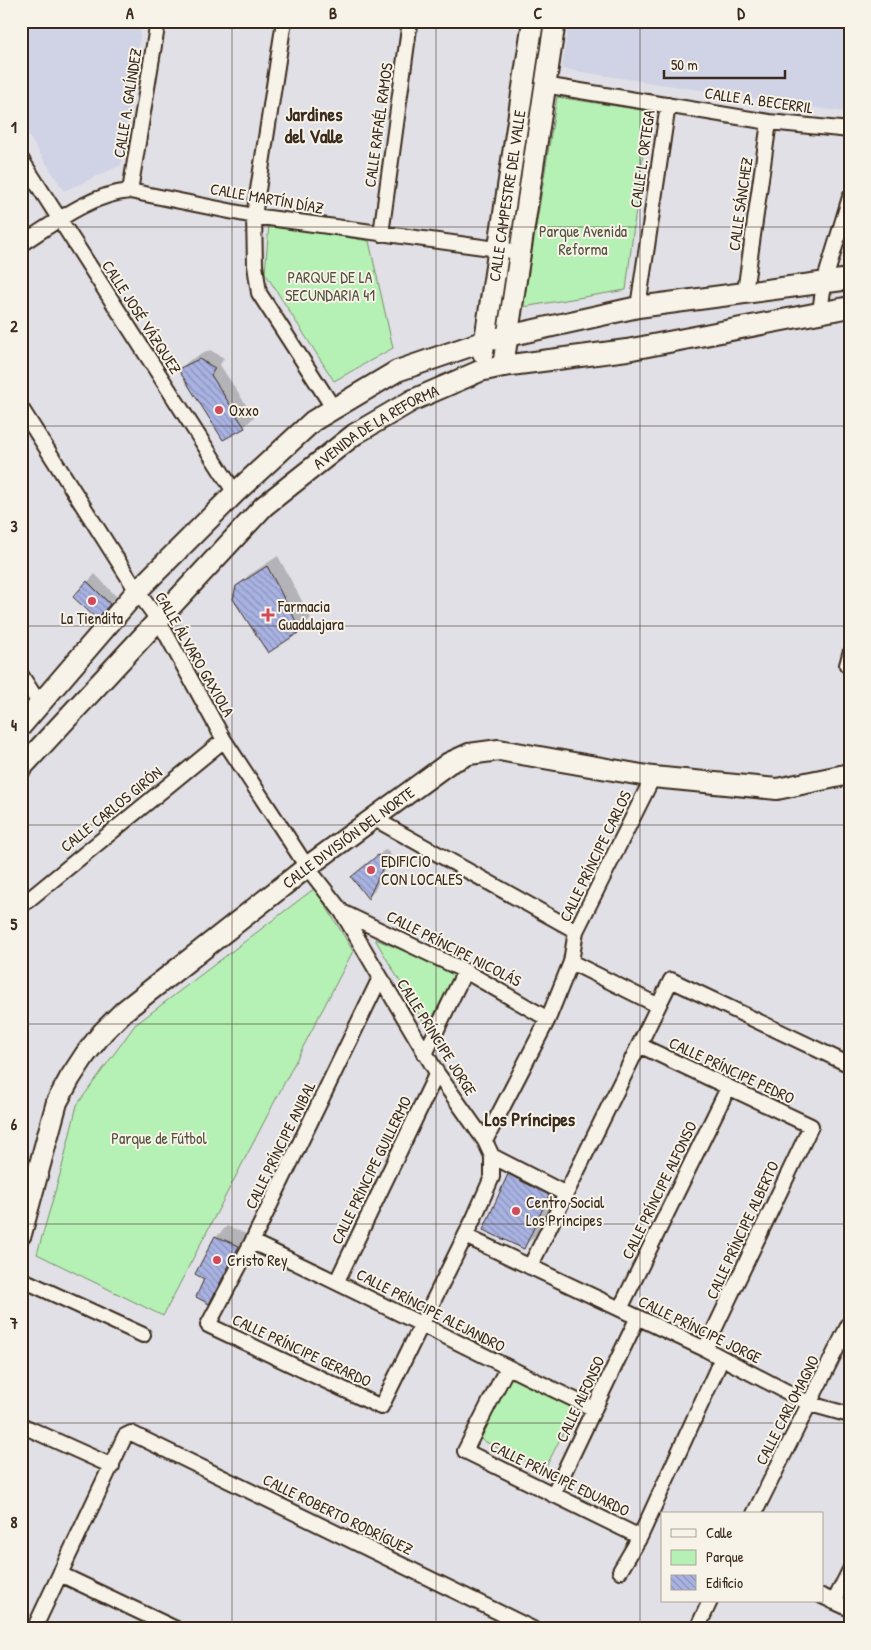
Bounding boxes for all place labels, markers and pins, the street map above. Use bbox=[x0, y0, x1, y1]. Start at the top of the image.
place label: Oxxo bbox=[229, 399, 259, 421]
marker: Oxxo bbox=[213, 404, 225, 416]
marker: La Tiendita bbox=[86, 595, 98, 607]
place label: Farmacia Guadalajara bbox=[277, 595, 344, 635]
place label: La Tiendita bbox=[61, 607, 123, 629]
marker: Farmacia Guadalajara bbox=[262, 609, 274, 621]
place label: EDIFICIO CON LOCALES bbox=[381, 850, 463, 890]
marker: EDIFICIO CON LOCALES bbox=[365, 864, 377, 876]
place label: Centro Social Los Principes bbox=[526, 1191, 605, 1231]
marker: Centro Social Los Principes bbox=[510, 1205, 522, 1217]
place label: Cristo Rey bbox=[227, 1249, 288, 1271]
marker: Cristo Rey bbox=[211, 1254, 223, 1266]

